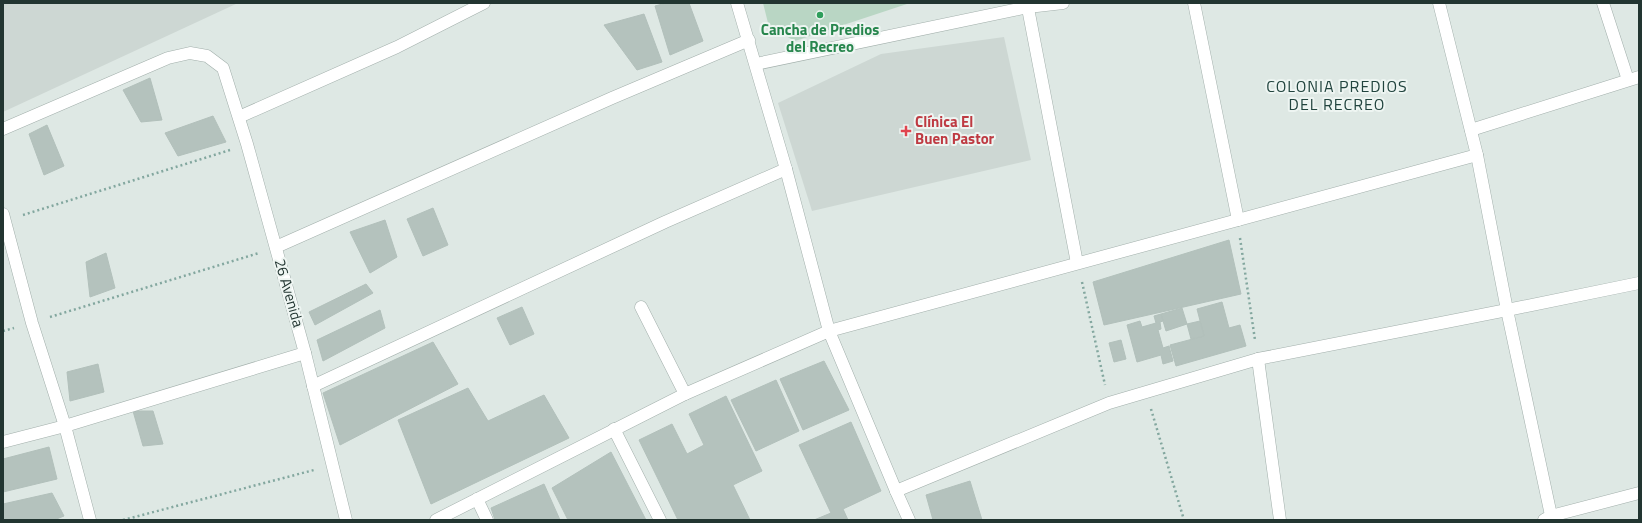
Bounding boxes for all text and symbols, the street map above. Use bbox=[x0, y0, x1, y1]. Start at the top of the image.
marker: Cancha de Predios del Recreo bbox=[815, 10, 825, 20]
place label: Cancha de Predios del Recreo bbox=[761, 18, 879, 58]
district label: COLONIA PREDIOS DEL RECREO bbox=[1266, 74, 1408, 116]
place label: Clínica El Buen Pastor bbox=[915, 110, 995, 150]
marker: Clínica El Buen Pastor bbox=[900, 125, 912, 137]
street label: 26 Avenida bbox=[269, 256, 310, 330]

